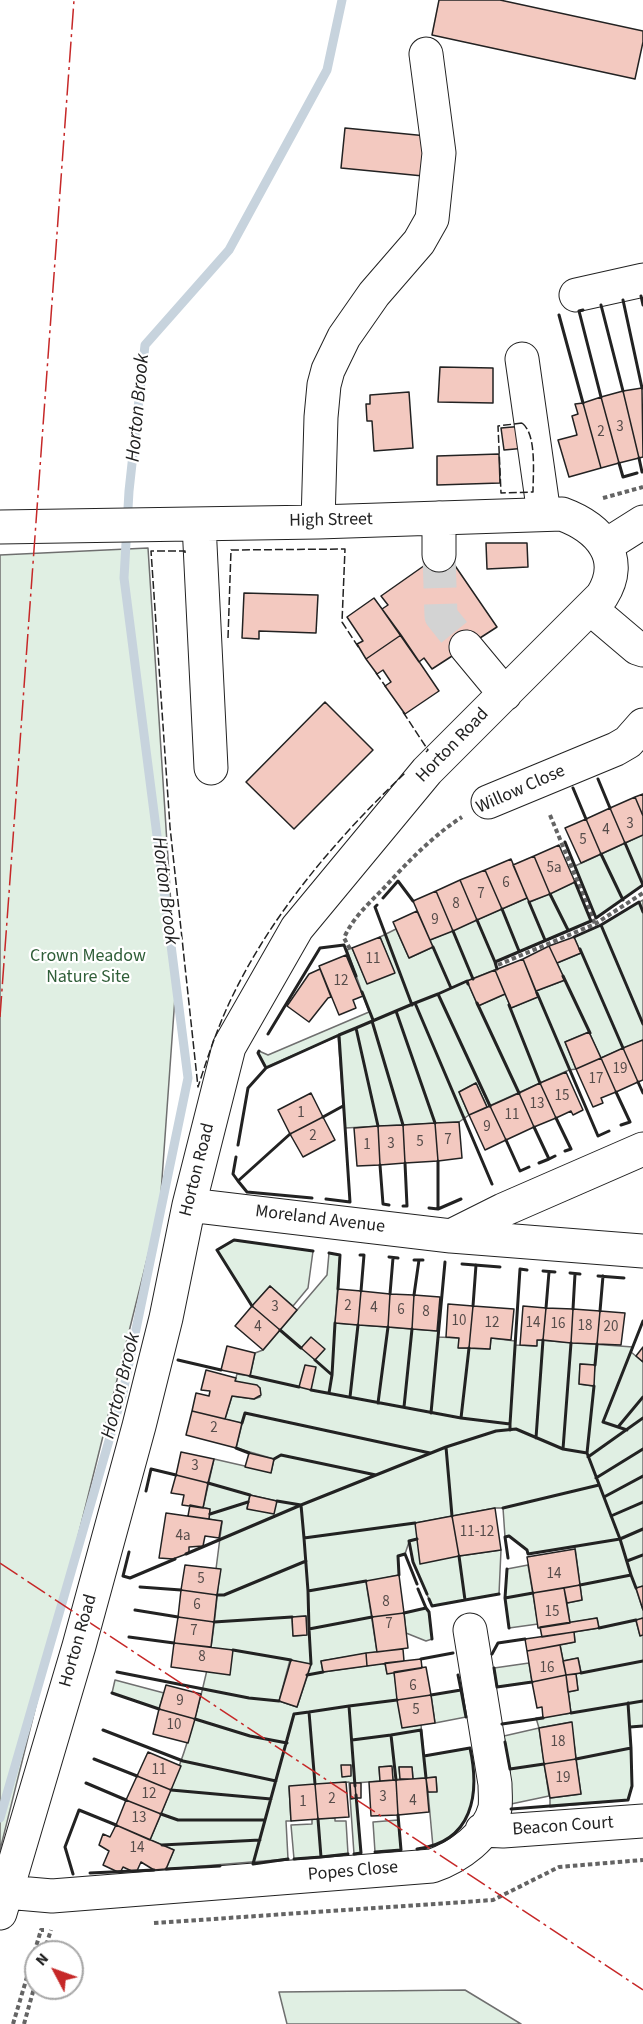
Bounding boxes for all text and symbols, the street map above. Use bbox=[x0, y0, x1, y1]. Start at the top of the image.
water label: Horton Brook bbox=[122, 353, 156, 463]
house number: 3 bbox=[616, 419, 624, 437]
house number: 2 bbox=[597, 424, 605, 442]
street label: High Street bbox=[289, 509, 373, 533]
street label: Horton Road bbox=[412, 704, 494, 788]
street label: Willow Close bbox=[473, 761, 569, 819]
house number: 3 bbox=[626, 816, 634, 834]
house number: 4 bbox=[602, 822, 610, 840]
house number: 5 bbox=[579, 832, 587, 850]
water label: Horton Brook bbox=[145, 836, 183, 946]
house number: 5a bbox=[546, 860, 562, 878]
house number: 6 bbox=[502, 875, 510, 893]
house number: 7 bbox=[477, 886, 485, 904]
house number: 8 bbox=[452, 896, 460, 914]
house number: 9 bbox=[431, 912, 439, 930]
park label: Crown Meadow Nature Site bbox=[30, 946, 146, 988]
house number: 11 bbox=[366, 951, 380, 969]
house number: 12 bbox=[334, 973, 348, 991]
house number: 19 bbox=[613, 1061, 627, 1079]
house number: 17 bbox=[589, 1071, 603, 1089]
house number: 15 bbox=[555, 1088, 569, 1106]
house number: 13 bbox=[530, 1096, 544, 1114]
house number: 1 bbox=[297, 1105, 305, 1123]
house number: 11 bbox=[505, 1107, 519, 1125]
house number: 9 bbox=[483, 1119, 491, 1137]
street label: Horton Road bbox=[176, 1121, 220, 1219]
house number: 2 bbox=[309, 1128, 317, 1146]
house number: 7 bbox=[444, 1132, 452, 1150]
house number: 5 bbox=[416, 1134, 424, 1152]
house number: 3 bbox=[387, 1136, 395, 1154]
house number: 1 bbox=[363, 1137, 371, 1155]
street label: Moreland Avenue bbox=[254, 1201, 386, 1239]
house number: 2 bbox=[344, 1298, 352, 1316]
house number: 3 bbox=[271, 1299, 279, 1317]
house number: 4 bbox=[370, 1300, 378, 1318]
house number: 6 bbox=[397, 1302, 405, 1320]
house number: 8 bbox=[422, 1304, 430, 1322]
house number: 10 bbox=[452, 1313, 466, 1331]
house number: 12 bbox=[485, 1315, 499, 1333]
house number: 14 bbox=[526, 1315, 540, 1333]
house number: 16 bbox=[551, 1316, 565, 1334]
house number: 18 bbox=[578, 1318, 592, 1336]
house number: 4 bbox=[254, 1319, 262, 1337]
house number: 20 bbox=[604, 1319, 618, 1337]
water label: Horton Brook bbox=[97, 1330, 147, 1442]
house number: 2 bbox=[210, 1420, 218, 1438]
house number: 3 bbox=[191, 1458, 199, 1476]
house number: 11-12 bbox=[460, 1524, 494, 1542]
house number: 4a bbox=[175, 1528, 191, 1546]
house number: 14 bbox=[547, 1566, 561, 1584]
house number: 5 bbox=[197, 1571, 205, 1589]
street label: Horton Road bbox=[55, 1592, 103, 1690]
house number: 8 bbox=[382, 1594, 390, 1612]
house number: 6 bbox=[193, 1597, 201, 1615]
house number: 15 bbox=[545, 1604, 559, 1622]
house number: 7 bbox=[385, 1616, 393, 1634]
house number: 7 bbox=[190, 1623, 198, 1641]
house number: 8 bbox=[198, 1649, 206, 1667]
house number: 16 bbox=[540, 1660, 554, 1678]
house number: 6 bbox=[409, 1678, 417, 1696]
house number: 9 bbox=[176, 1693, 184, 1711]
house number: 5 bbox=[412, 1702, 420, 1720]
house number: 10 bbox=[167, 1717, 181, 1735]
house number: 18 bbox=[551, 1734, 565, 1752]
house number: 11 bbox=[152, 1762, 166, 1780]
house number: 19 bbox=[556, 1770, 570, 1788]
house number: 12 bbox=[142, 1786, 156, 1804]
house number: 3 bbox=[379, 1789, 387, 1807]
house number: 2 bbox=[328, 1791, 336, 1809]
house number: 4 bbox=[409, 1793, 417, 1811]
house number: 1 bbox=[299, 1794, 307, 1812]
house number: 13 bbox=[132, 1810, 146, 1828]
street label: Beacon Court bbox=[512, 1813, 614, 1841]
house number: 14 bbox=[130, 1840, 144, 1858]
street label: Popes Close bbox=[307, 1857, 399, 1887]
north arrow bbox=[24, 1940, 84, 2000]
text: N bbox=[30, 1948, 54, 1971]

